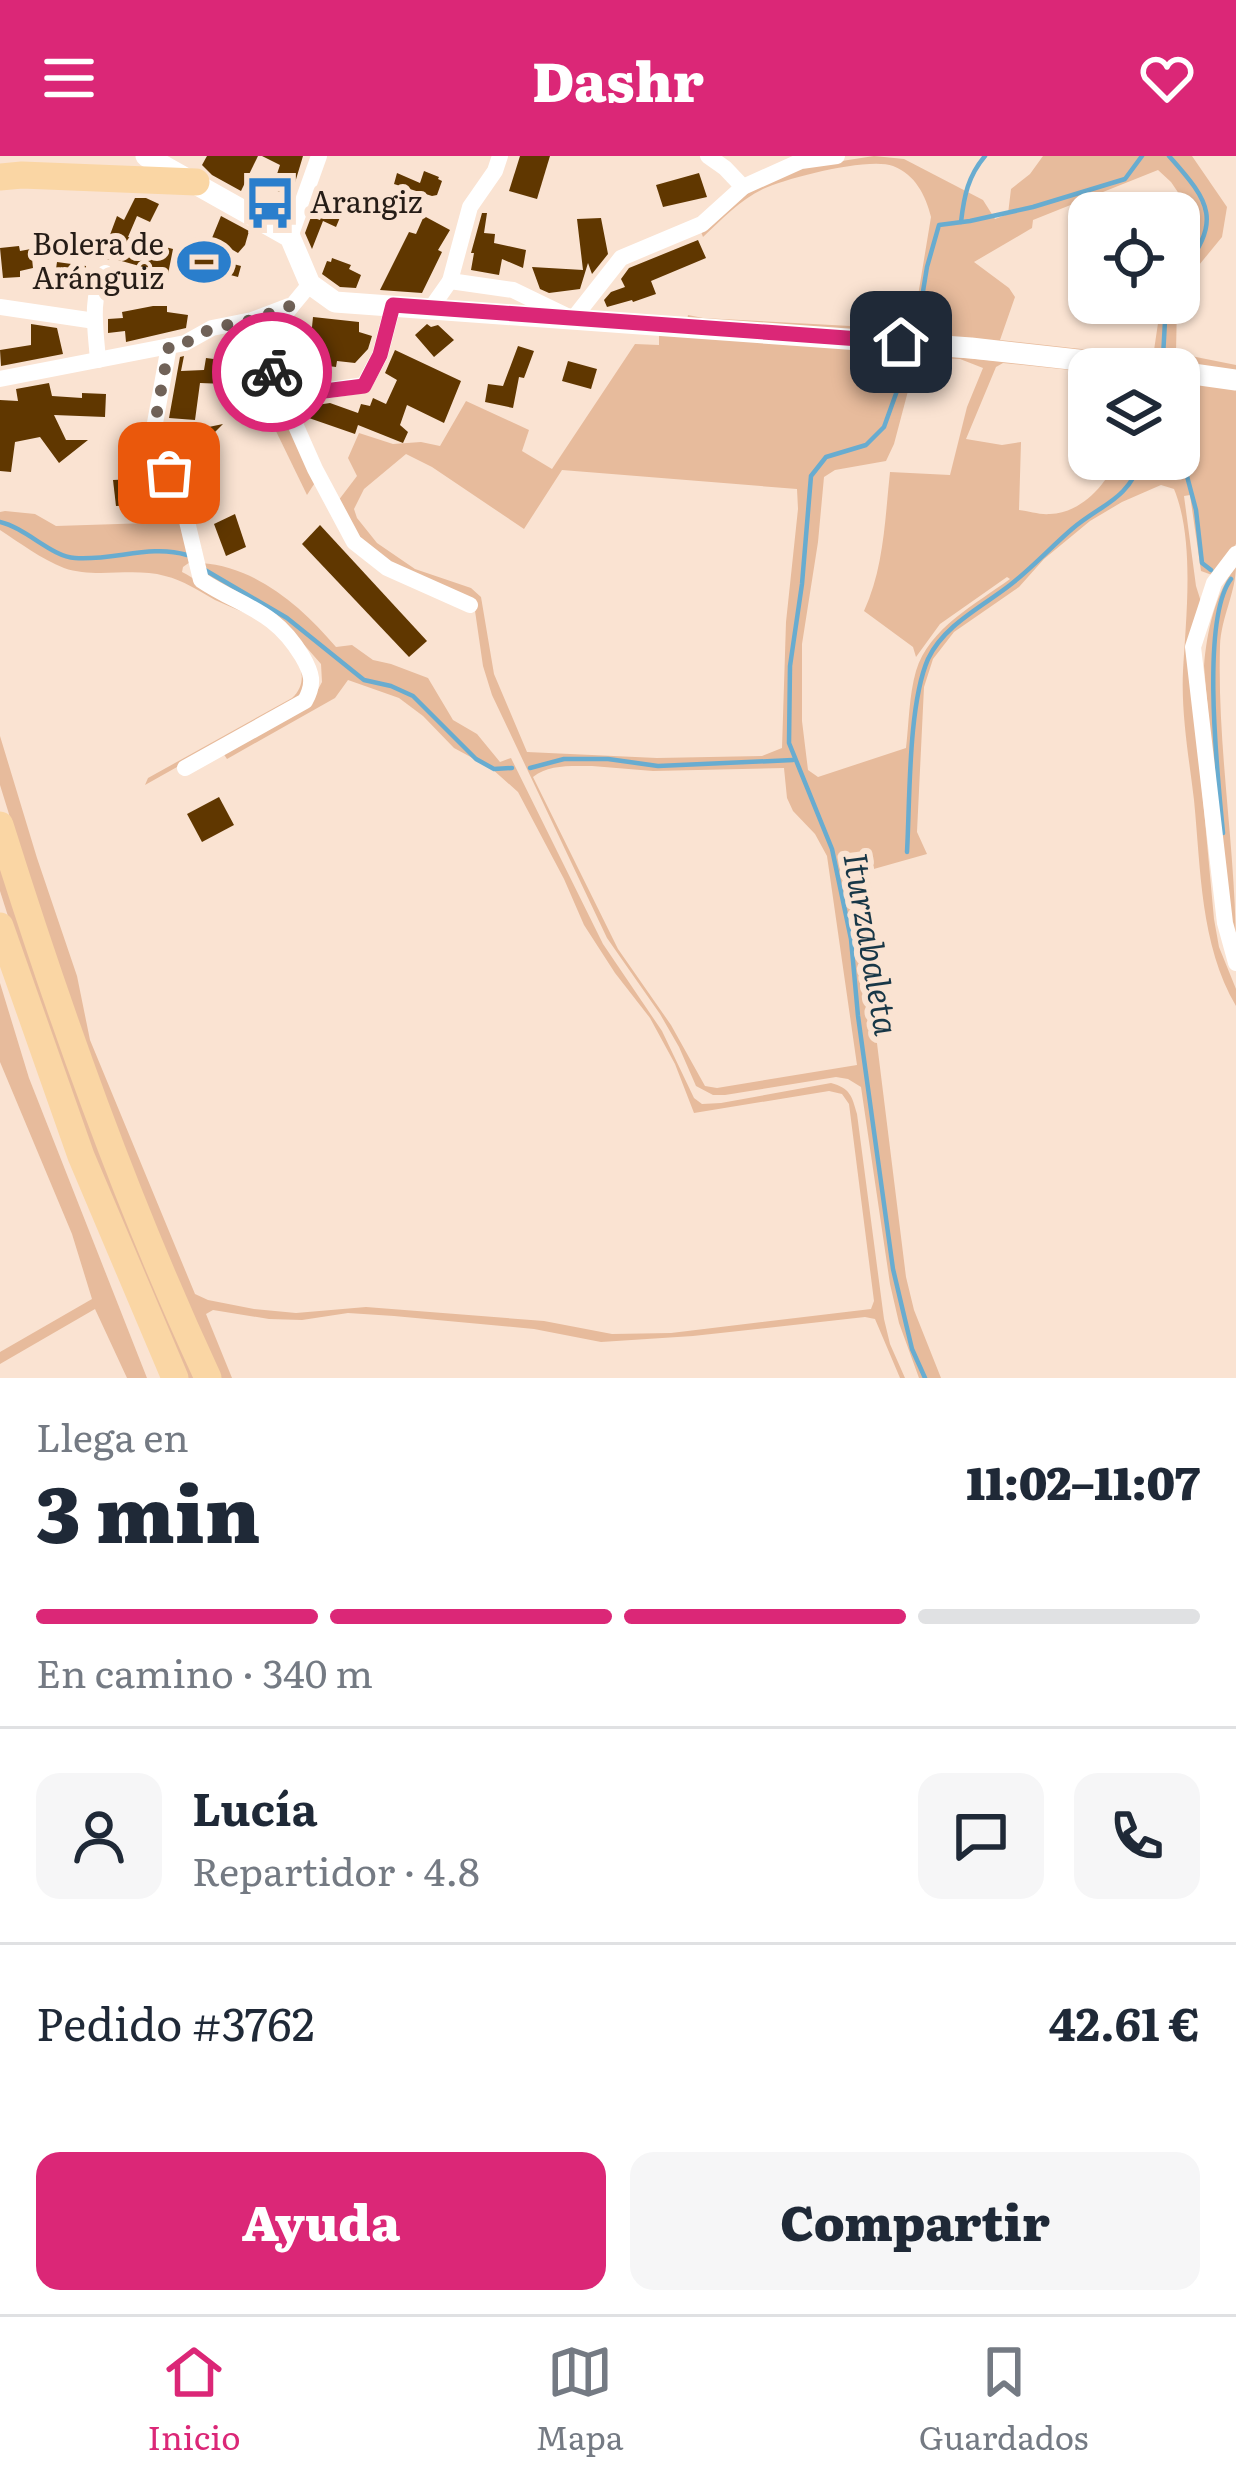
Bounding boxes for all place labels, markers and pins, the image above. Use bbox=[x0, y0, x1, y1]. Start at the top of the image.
bus stop icon: Arangiz bbox=[241, 174, 299, 232]
place label: Arangiz bbox=[310, 178, 423, 222]
place label: Bolera de Aránguiz bbox=[32, 220, 164, 298]
sports icon: Bolera de Aránguiz bbox=[175, 233, 233, 291]
pin bbox=[850, 291, 952, 393]
pin bbox=[118, 422, 220, 524]

